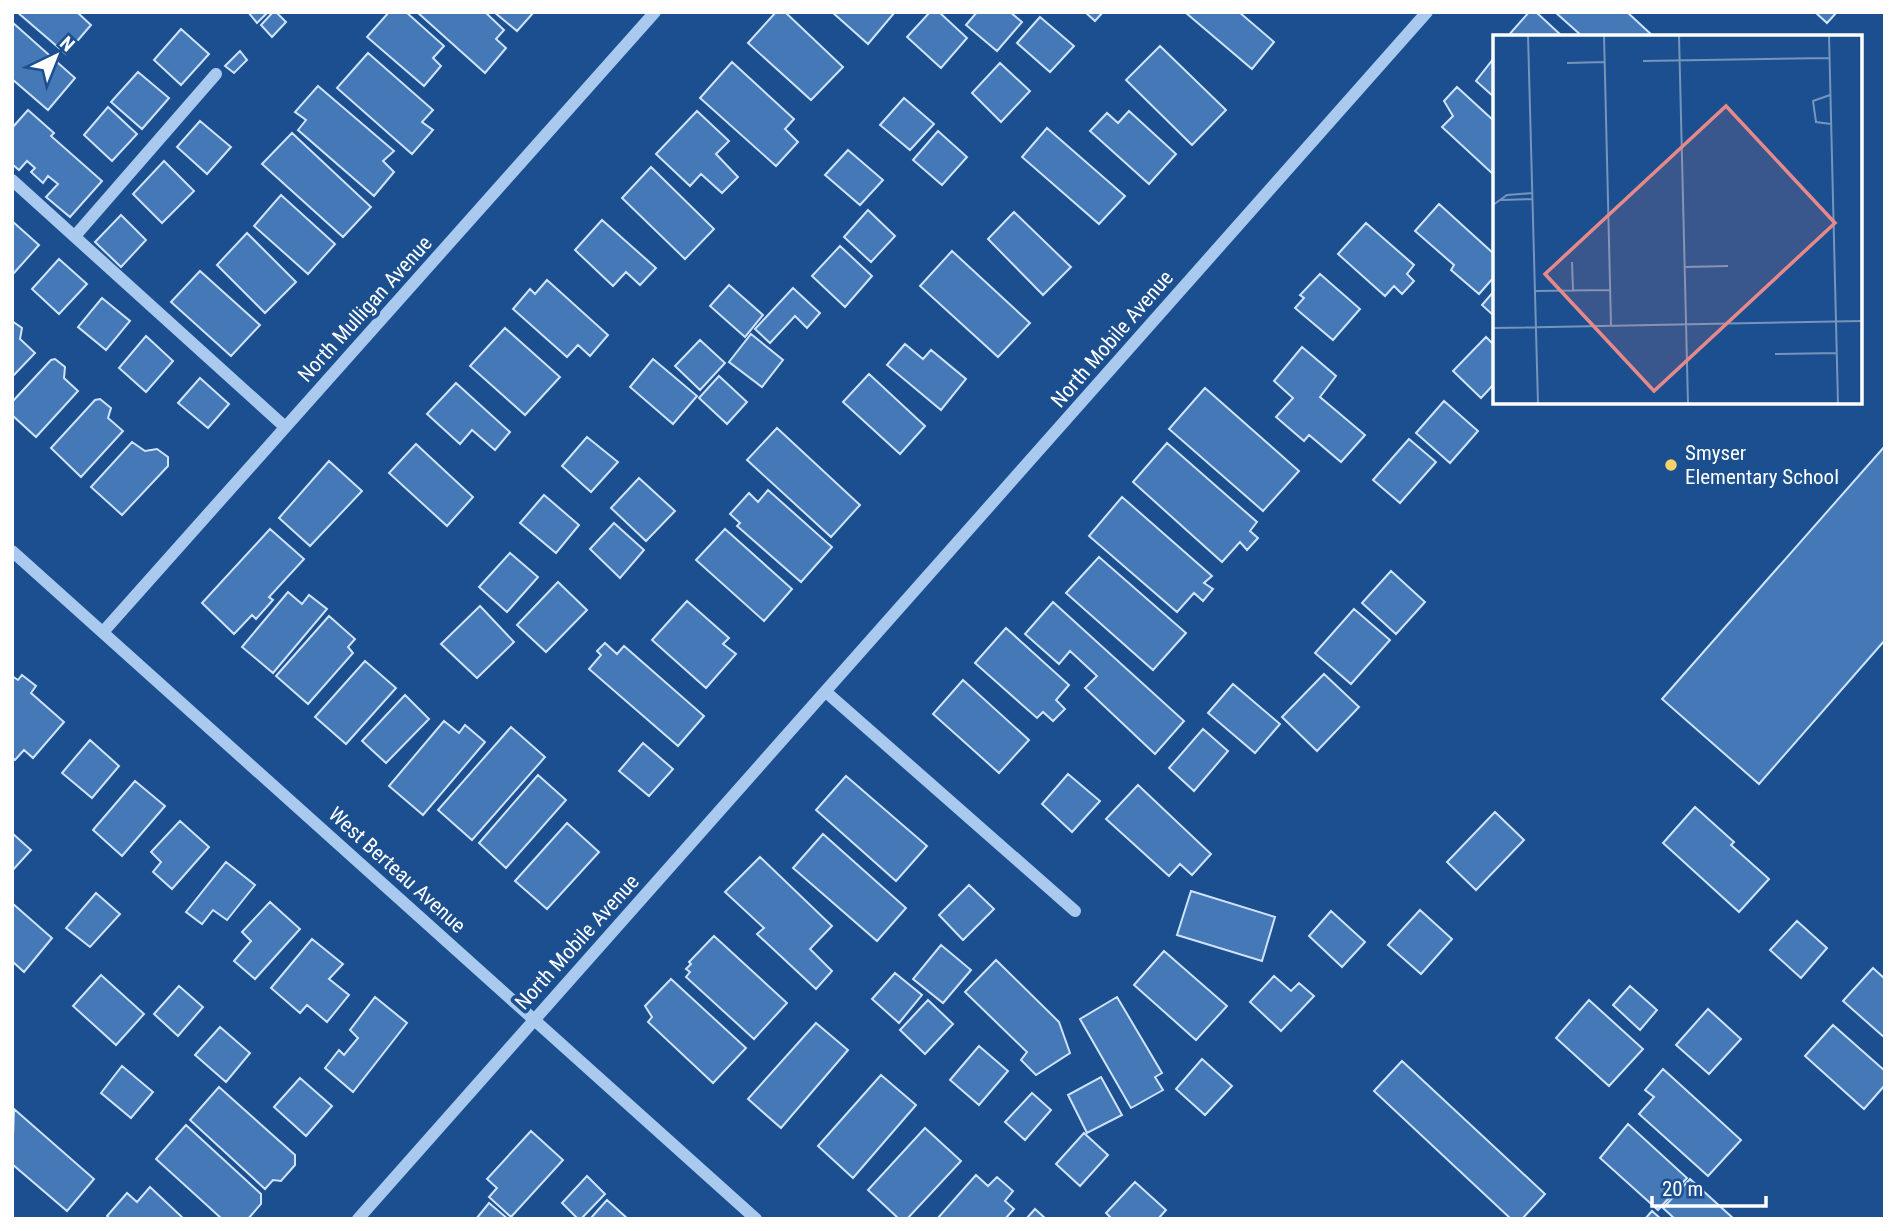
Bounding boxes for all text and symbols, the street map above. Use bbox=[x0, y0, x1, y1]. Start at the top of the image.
north arrow bbox=[21, 21, 91, 91]
text: N bbox=[55, 32, 79, 56]
inset map bbox=[1493, 35, 1862, 404]
street label: North Mulligan Avenue bbox=[293, 231, 437, 387]
street label: North Mobile Avenue bbox=[1046, 266, 1178, 412]
place label: Smyser Elementary School bbox=[1685, 441, 1839, 489]
marker: Smyser Elementary School bbox=[1663, 457, 1679, 473]
street label: West Berteau Avenue bbox=[324, 802, 470, 938]
street label: North Mobile Avenue bbox=[510, 870, 644, 1014]
scale bar bbox=[1652, 1164, 1766, 1208]
text: 20 m bbox=[1662, 1177, 1703, 1201]

